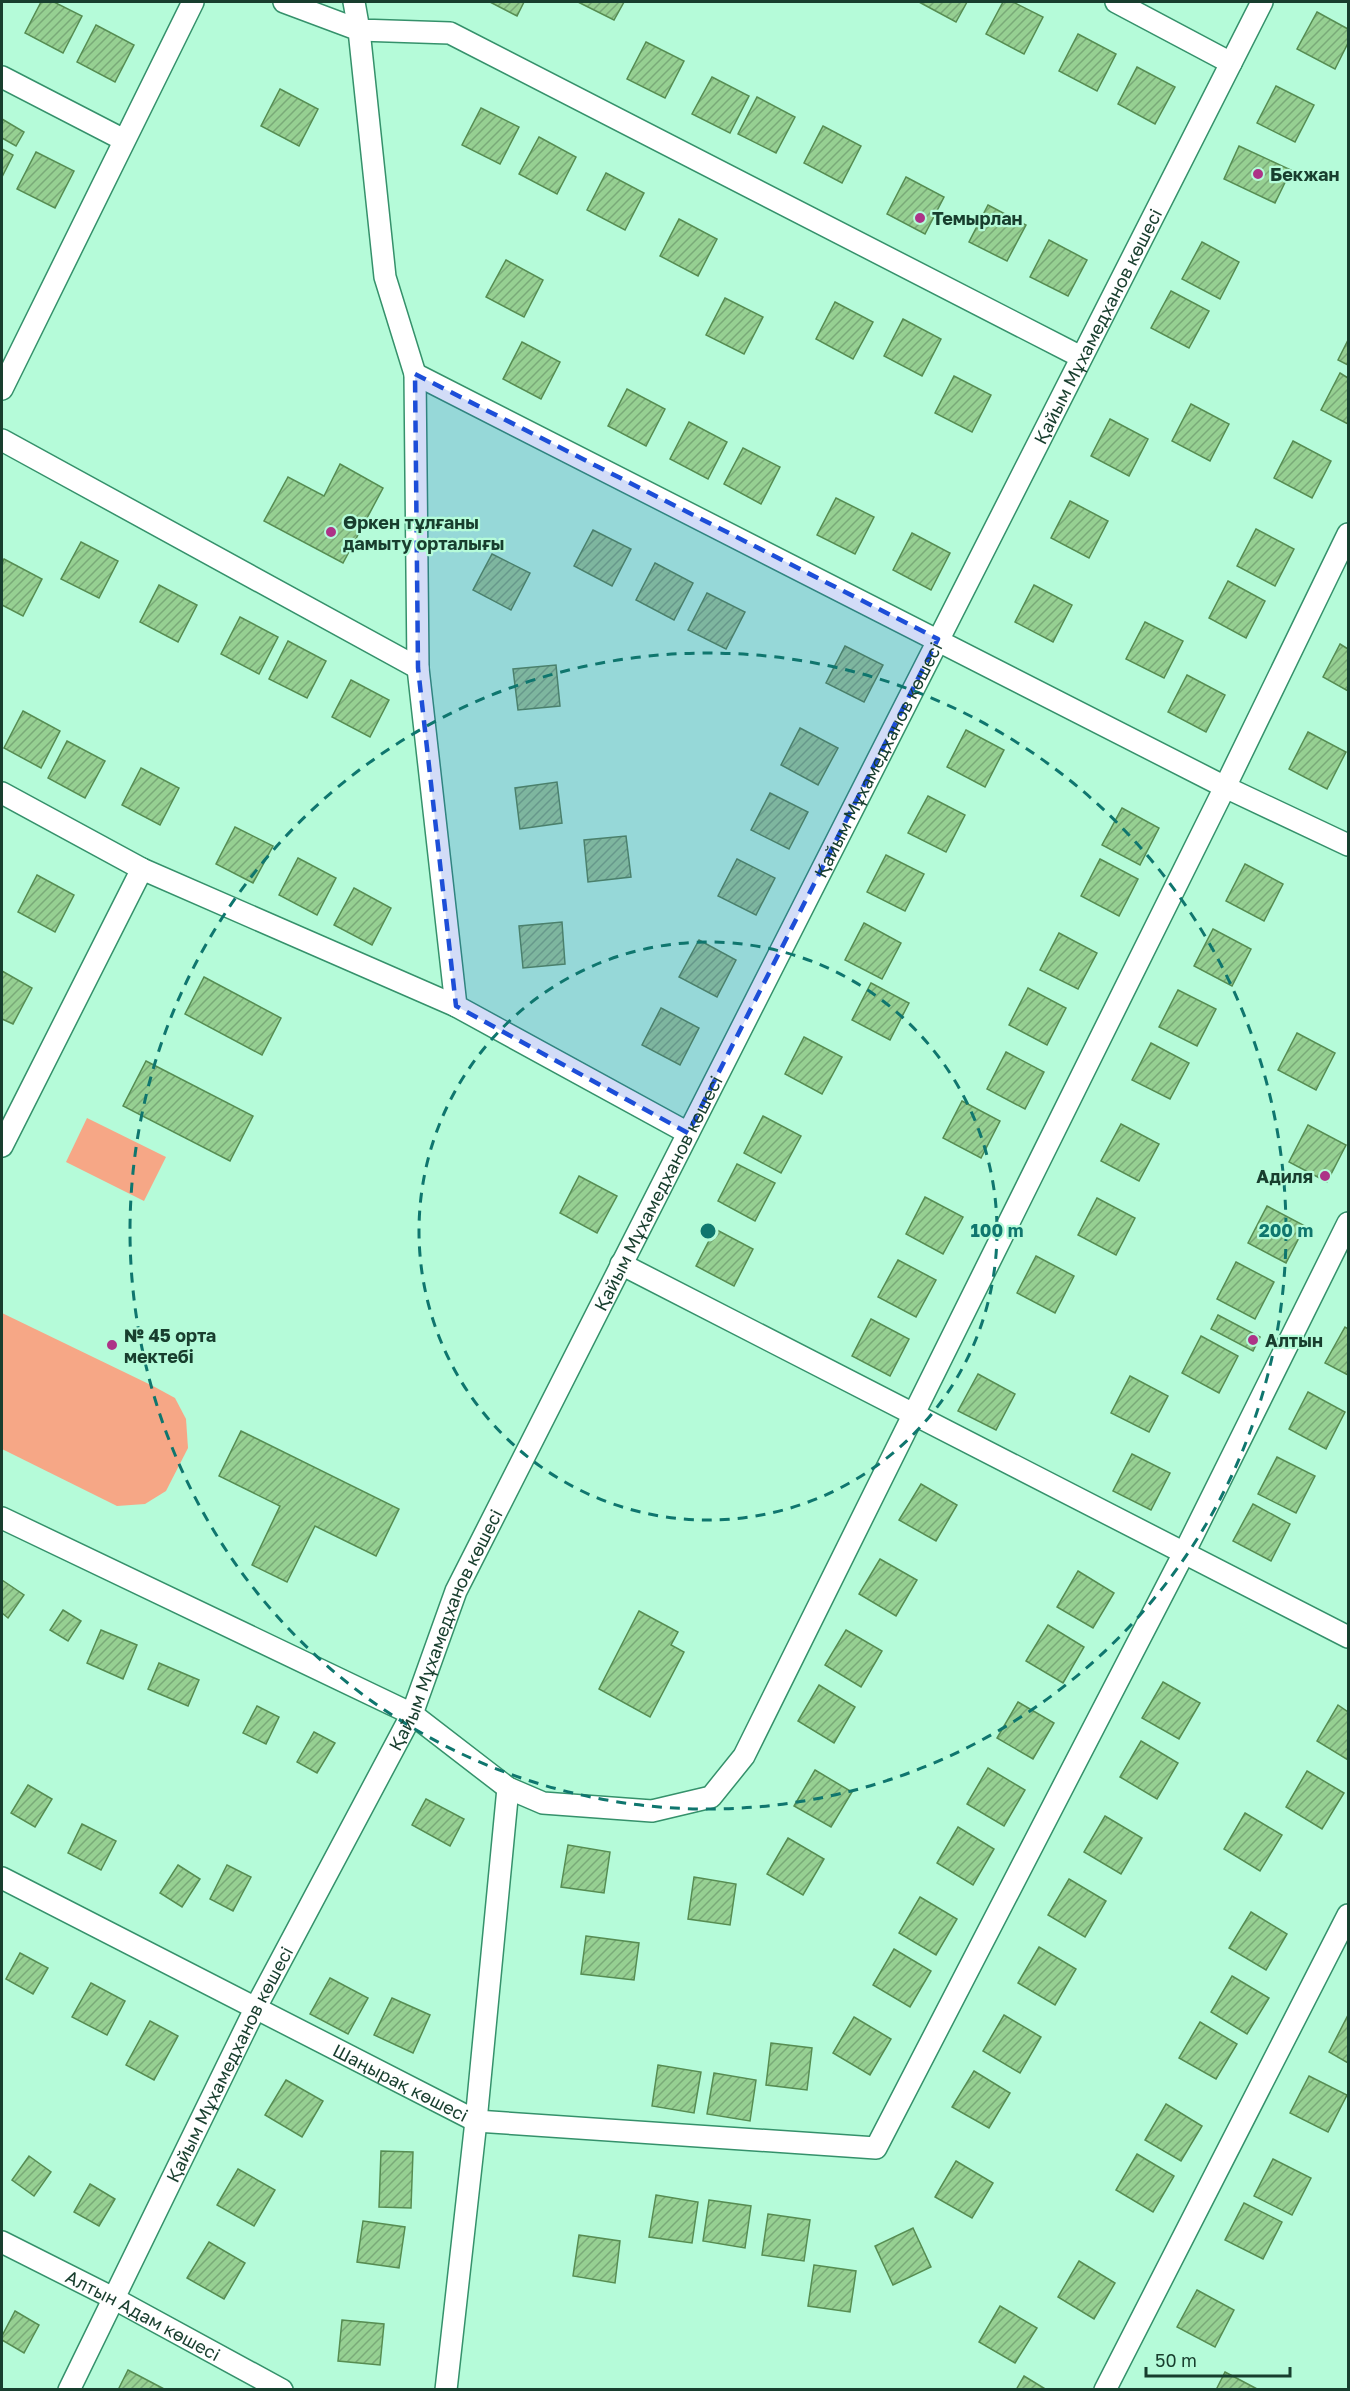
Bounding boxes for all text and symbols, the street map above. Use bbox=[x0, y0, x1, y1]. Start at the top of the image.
place label: Бекжан bbox=[1270, 163, 1339, 185]
marker: Бекжан bbox=[1251, 167, 1265, 181]
street label: Қайым Мұхамедханов көшесі bbox=[1029, 205, 1166, 448]
place label: Темырлан bbox=[932, 207, 1023, 229]
marker: Темырлан bbox=[913, 211, 927, 225]
place label: Өркен тұлғаны дамыту орталығы bbox=[343, 511, 504, 554]
marker: Өркен тұлғаны дамыту орталығы bbox=[324, 525, 338, 539]
street label: Қайым Мұхамедханов көшесі bbox=[809, 638, 947, 881]
street label: Қайым Мұхамедханов көшесі bbox=[589, 1072, 727, 1314]
place label: Адиля bbox=[1256, 1165, 1313, 1187]
marker: Адиля bbox=[1318, 1169, 1332, 1183]
text: 100 m bbox=[971, 1219, 1023, 1241]
text: 200 m bbox=[1259, 1219, 1313, 1241]
centre of rings bbox=[698, 1221, 718, 1241]
place label: № 45 орта мектебі bbox=[124, 1324, 216, 1367]
place label: Алтын bbox=[1265, 1329, 1323, 1351]
marker: Алтын bbox=[1246, 1333, 1260, 1347]
marker: № 45 орта мектебі bbox=[105, 1338, 119, 1352]
street label: Қайым Мұхамедханов көшесі bbox=[384, 1505, 507, 1754]
street label: Қайым Мұхамедханов көшесі bbox=[161, 1942, 297, 2186]
street label: Шаңырақ көшесі bbox=[329, 2039, 472, 2126]
street label: Алтын Адам көшесі bbox=[62, 2265, 224, 2365]
scale bar bbox=[1146, 2340, 1290, 2378]
text: 50 m bbox=[1155, 2349, 1197, 2371]

